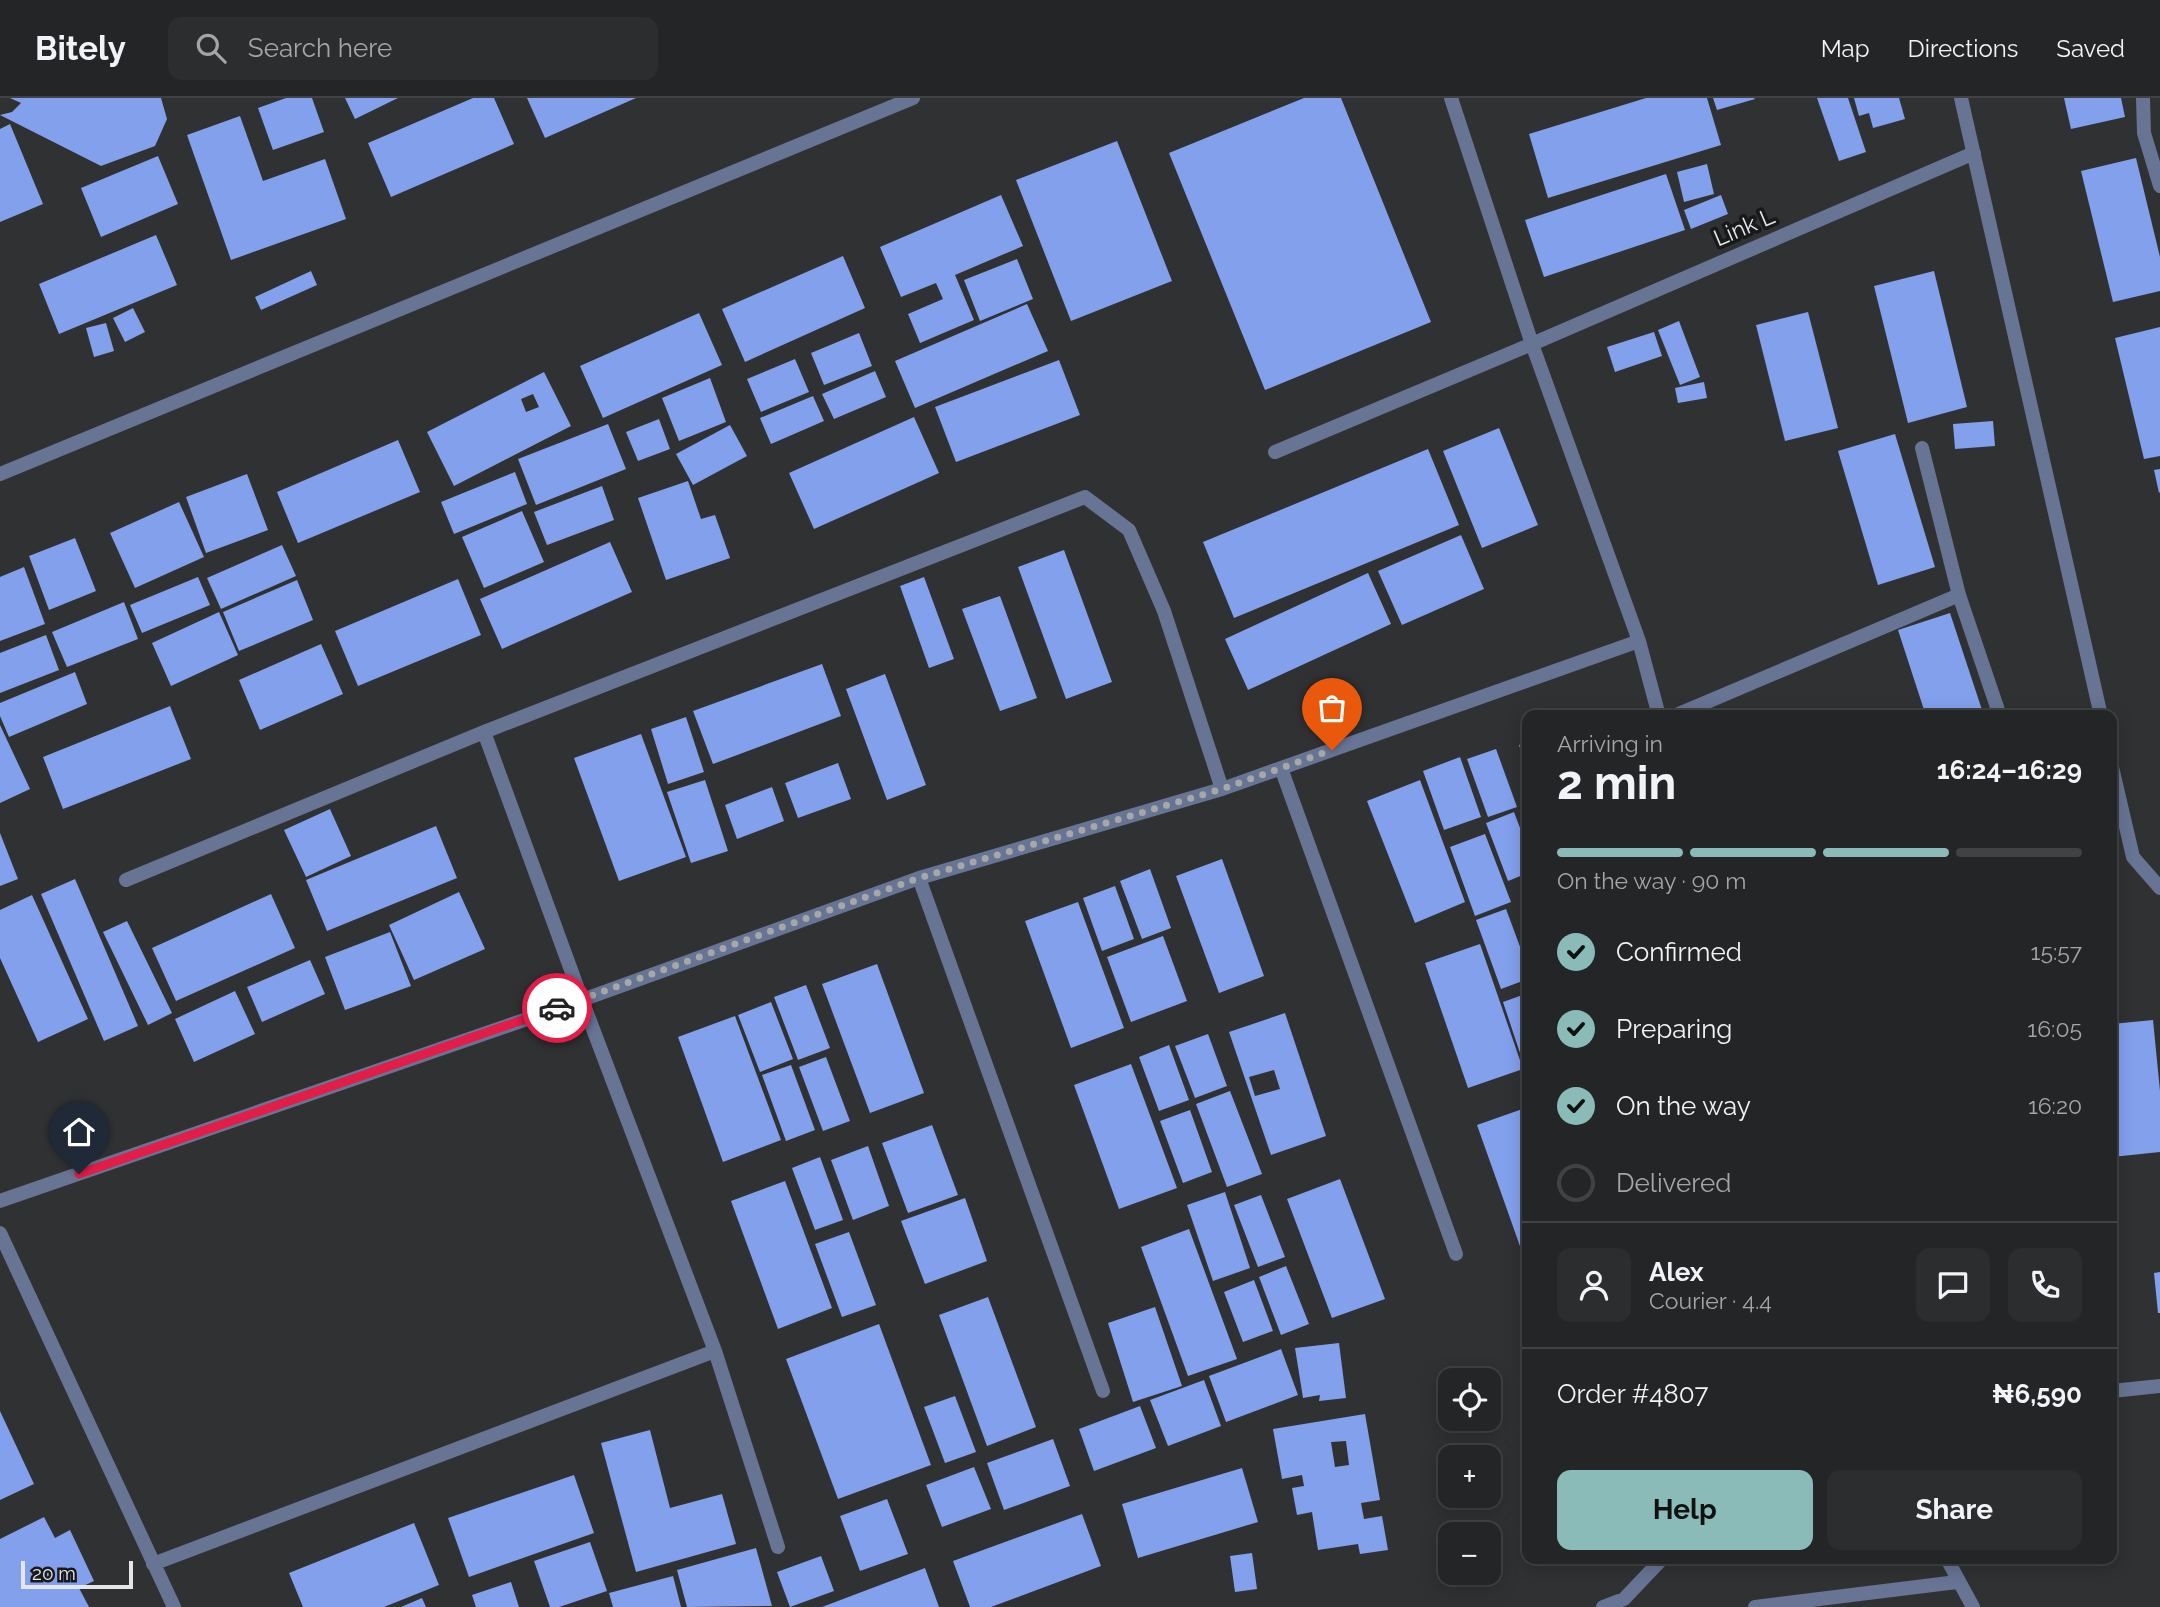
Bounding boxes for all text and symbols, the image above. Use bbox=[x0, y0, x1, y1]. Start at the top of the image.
search box bbox=[168, 17, 658, 80]
text: Bitely bbox=[35, 29, 126, 68]
icon: search bbox=[192, 29, 230, 67]
text: Search here bbox=[248, 33, 392, 63]
text: Map bbox=[1821, 34, 1870, 63]
text: Directions bbox=[1908, 34, 2018, 63]
text: Saved bbox=[2056, 34, 2125, 63]
street label: Link L bbox=[1709, 202, 1779, 251]
pin bbox=[1302, 678, 1362, 750]
icon: bag bbox=[1313, 689, 1351, 727]
text: Arriving in bbox=[1557, 730, 1663, 757]
text: 16:24–16:29 bbox=[1937, 755, 2082, 785]
text: 2 min bbox=[1557, 756, 1676, 810]
text: On the way · 90 m bbox=[1557, 867, 1746, 894]
icon: check bbox=[1557, 933, 1595, 971]
text: Confirmed bbox=[1616, 937, 1742, 967]
text: 15:57 bbox=[2031, 938, 2082, 965]
courier bbox=[522, 973, 592, 1043]
icon: car bbox=[538, 989, 576, 1027]
icon: check bbox=[1557, 1010, 1595, 1048]
text: Preparing bbox=[1616, 1014, 1732, 1044]
text: 16:05 bbox=[2027, 1015, 2082, 1042]
icon: check bbox=[1557, 1087, 1595, 1125]
text: On the way bbox=[1616, 1091, 1751, 1121]
text: 16:20 bbox=[2028, 1092, 2082, 1119]
pin bbox=[49, 1102, 109, 1174]
icon: home bbox=[60, 1113, 98, 1151]
text: Delivered bbox=[1616, 1168, 1731, 1198]
button: person bbox=[1557, 1248, 1631, 1322]
button: chat bbox=[1916, 1248, 1990, 1322]
button: phone bbox=[2008, 1248, 2082, 1322]
text: Alex bbox=[1649, 1257, 1704, 1287]
text: Courier · 4.4 bbox=[1649, 1287, 1772, 1314]
map controls bbox=[1438, 1368, 1501, 1585]
button: locate bbox=[1438, 1368, 1501, 1431]
text: Order #4807 bbox=[1557, 1379, 1708, 1409]
text: ₦6,590 bbox=[1992, 1379, 2082, 1409]
button: + bbox=[1438, 1445, 1501, 1508]
button: Help bbox=[1557, 1470, 1813, 1550]
button: Share bbox=[1827, 1470, 2082, 1550]
button: − bbox=[1438, 1522, 1501, 1585]
scale bar bbox=[21, 1558, 133, 1590]
text: 20 m bbox=[32, 1562, 76, 1584]

